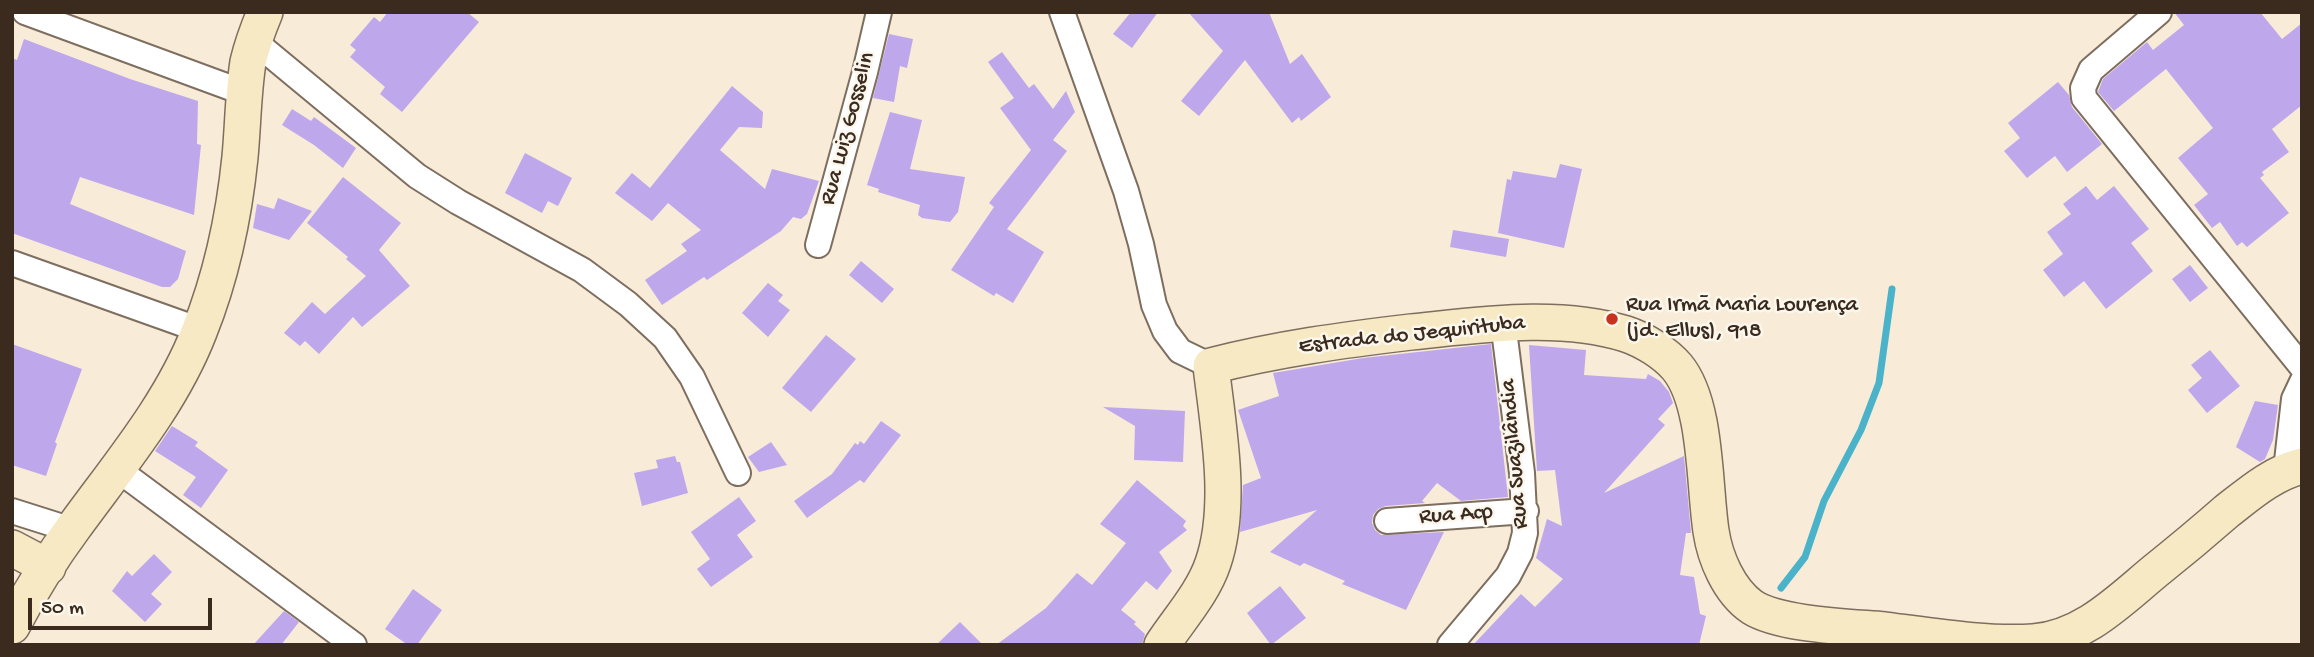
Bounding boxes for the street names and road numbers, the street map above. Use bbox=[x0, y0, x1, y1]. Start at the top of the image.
street label: Rua Luiz Gosselin bbox=[815, 50, 883, 208]
street label: Estrada do Jequirituba bbox=[1297, 310, 1527, 362]
street label: Rua Suazilândia bbox=[1496, 378, 1536, 530]
street label: Rua Acp bbox=[1418, 500, 1494, 532]

